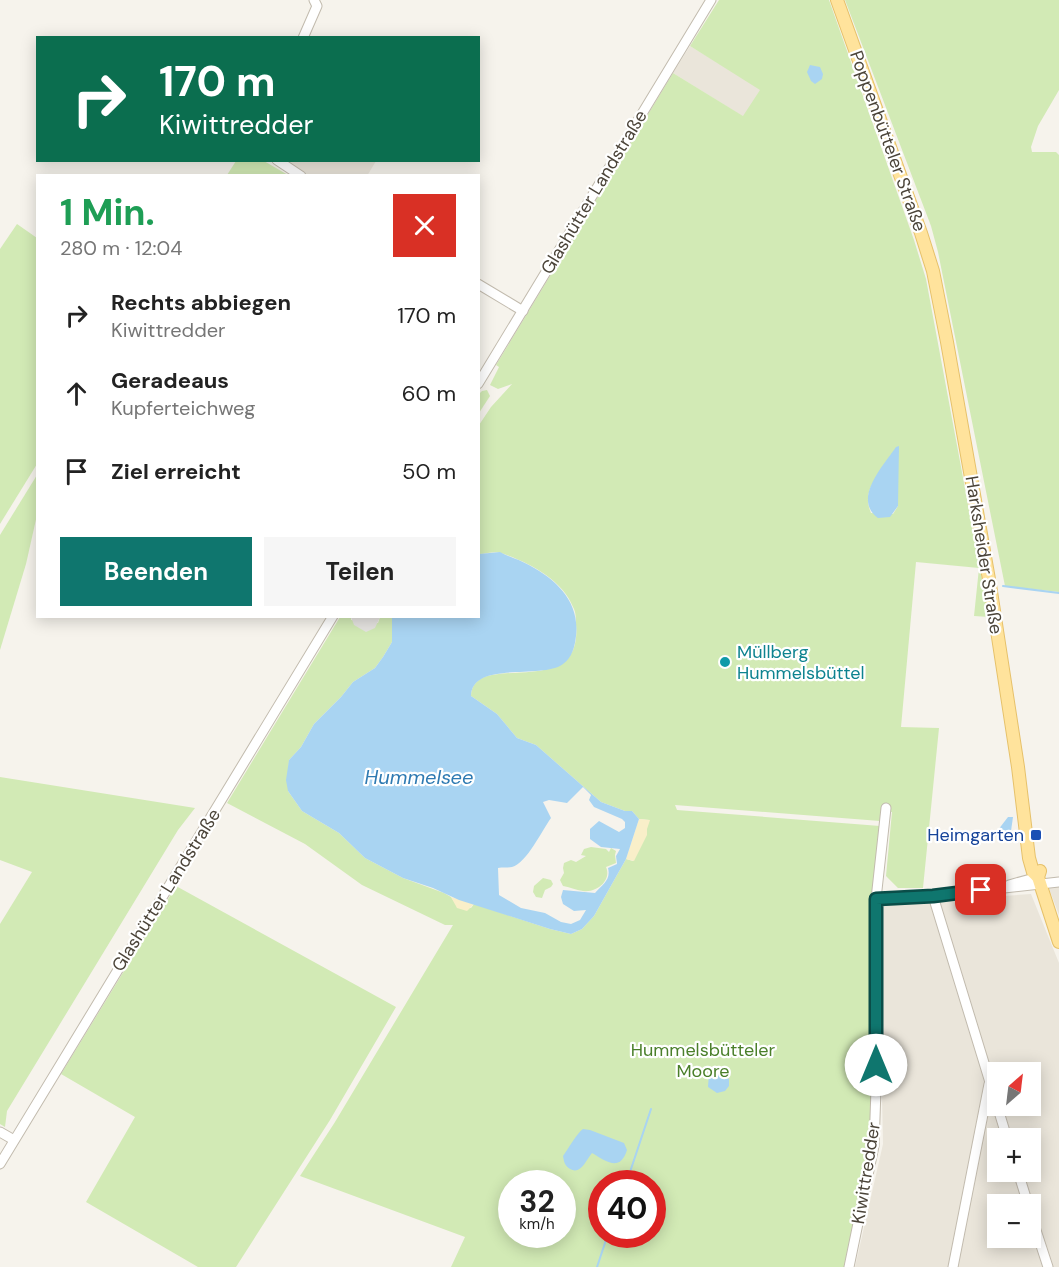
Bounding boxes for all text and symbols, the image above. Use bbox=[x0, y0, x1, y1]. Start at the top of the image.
street label: Poppenbütteler Straße bbox=[844, 47, 932, 235]
text: 170 m bbox=[159, 54, 276, 109]
icon: right bbox=[60, 60, 138, 138]
street label: Glashütter Landstraße bbox=[535, 105, 653, 279]
text: Kiwittredder bbox=[159, 107, 314, 142]
text: 1 Min. bbox=[60, 189, 155, 236]
button: close bbox=[393, 194, 456, 257]
text: 280 m · 12:04 bbox=[60, 235, 182, 261]
text: Rechts abbiegen bbox=[111, 288, 291, 317]
icon: right bbox=[60, 299, 93, 332]
text: 170 m bbox=[397, 301, 456, 330]
text: Kiwittredder bbox=[111, 317, 225, 343]
text: Geradeaus bbox=[111, 366, 229, 395]
icon: ahead bbox=[60, 377, 93, 410]
text: 60 m bbox=[402, 379, 456, 408]
text: Kupferteichweg bbox=[111, 395, 255, 421]
icon: arrive bbox=[60, 455, 93, 488]
text: Ziel erreicht bbox=[111, 457, 241, 486]
text: 50 m bbox=[402, 457, 456, 486]
street label: Harksheider Straße bbox=[960, 474, 1008, 636]
button: Beenden bbox=[60, 537, 252, 606]
button: Teilen bbox=[264, 537, 456, 606]
place label: Müllberg Hummelsbüttel bbox=[737, 640, 865, 685]
marker: Müllberg Hummelsbüttel bbox=[718, 655, 732, 669]
water label: Hummelsee bbox=[365, 764, 473, 790]
street label: Glashütter Landstraße bbox=[106, 804, 226, 976]
place label: Heimgarten bbox=[927, 823, 1024, 847]
marker: Heimgarten bbox=[1029, 828, 1043, 842]
pin bbox=[955, 864, 1006, 915]
icon: arrive bbox=[964, 873, 997, 906]
position arrow bbox=[844, 1033, 908, 1097]
park label: Hummelsbütteler Moore bbox=[631, 1038, 776, 1083]
north arrow bbox=[987, 1062, 1041, 1116]
map controls bbox=[987, 1062, 1041, 1248]
street label: Kiwittredder bbox=[846, 1120, 886, 1226]
button: + bbox=[987, 1128, 1041, 1182]
speed limit sign: 40 bbox=[588, 1170, 666, 1248]
text: 32 bbox=[519, 1182, 555, 1221]
button: − bbox=[987, 1194, 1041, 1248]
text: km/h bbox=[519, 1214, 555, 1234]

